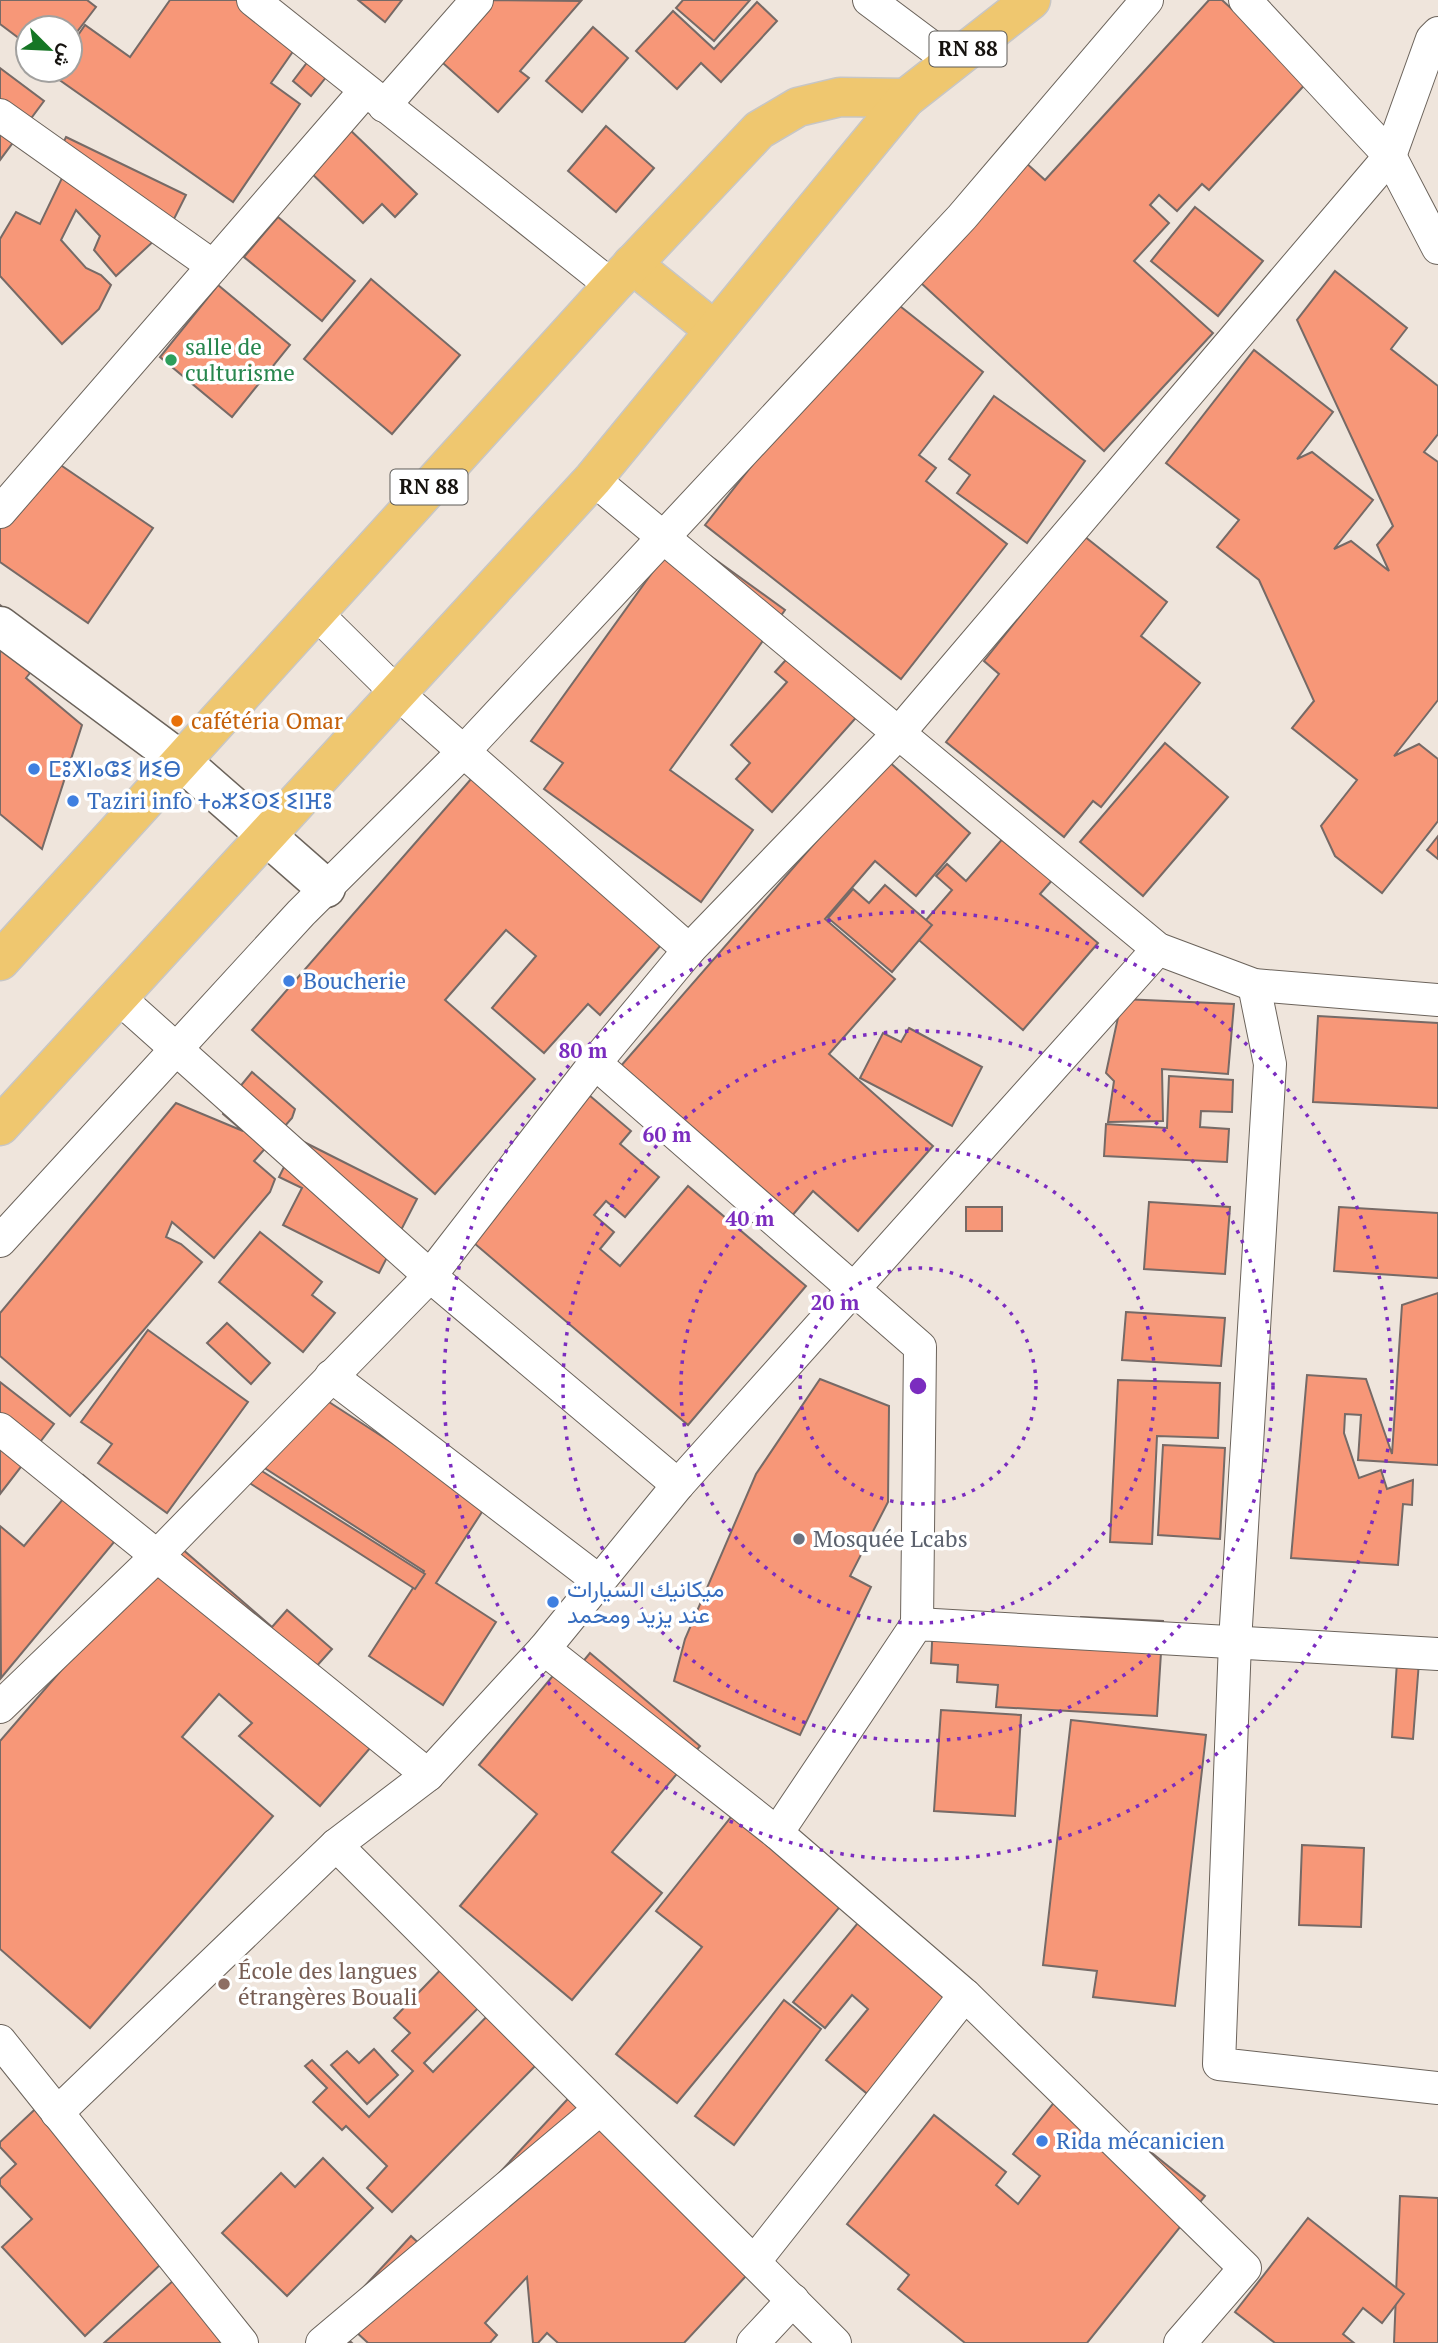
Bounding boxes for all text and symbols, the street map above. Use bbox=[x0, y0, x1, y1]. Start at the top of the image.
north arrow bbox=[14, 14, 84, 84]
road number: RN 88 bbox=[930, 32, 1006, 66]
text: ش bbox=[49, 41, 81, 72]
place label: salle de culturisme bbox=[185, 331, 295, 388]
marker: salle de culturisme bbox=[163, 352, 179, 368]
road number: RN 88 bbox=[390, 470, 467, 504]
place label: cafétéria Omar bbox=[191, 705, 343, 736]
marker: cafétéria Omar bbox=[169, 713, 185, 729]
place label: ⵎⵓⵅⵏⴰⵛⵉ ⵍⵉⴱ bbox=[48, 753, 181, 784]
marker: ⵎⵓⵅⵏⴰⵛⵉ ⵍⵉⴱ bbox=[26, 761, 42, 777]
place label: Taziri info ⵜⴰⵣⵉⵔⵉ ⵉⵏⴼⵓ bbox=[87, 785, 333, 816]
marker: Taziri info ⵜⴰⵣⵉⵔⵉ ⵉⵏⴼⵓ bbox=[65, 793, 81, 809]
place label: Boucherie bbox=[303, 965, 406, 996]
marker: Boucherie bbox=[281, 973, 297, 989]
text: 80 m bbox=[559, 1036, 608, 1064]
text: 60 m bbox=[643, 1120, 692, 1148]
text: 40 m bbox=[726, 1204, 775, 1232]
text: 20 m bbox=[811, 1288, 860, 1316]
centre of rings bbox=[906, 1374, 930, 1398]
place label: Mosquée Lcabs bbox=[813, 1523, 968, 1554]
marker: Mosquée Lcabs bbox=[791, 1531, 807, 1547]
place label: ميكانيك السيارات عند يزيد ومحمد bbox=[567, 1573, 724, 1630]
marker: ميكانيك السيارات عند يزيد ومحمد bbox=[545, 1594, 561, 1610]
place label: École des langues étrangères Bouali bbox=[238, 1955, 417, 2012]
marker: École des langues étrangères Bouali bbox=[216, 1976, 232, 1992]
place label: Rida mécanicien bbox=[1056, 2125, 1225, 2156]
marker: Rida mécanicien bbox=[1034, 2133, 1050, 2149]

